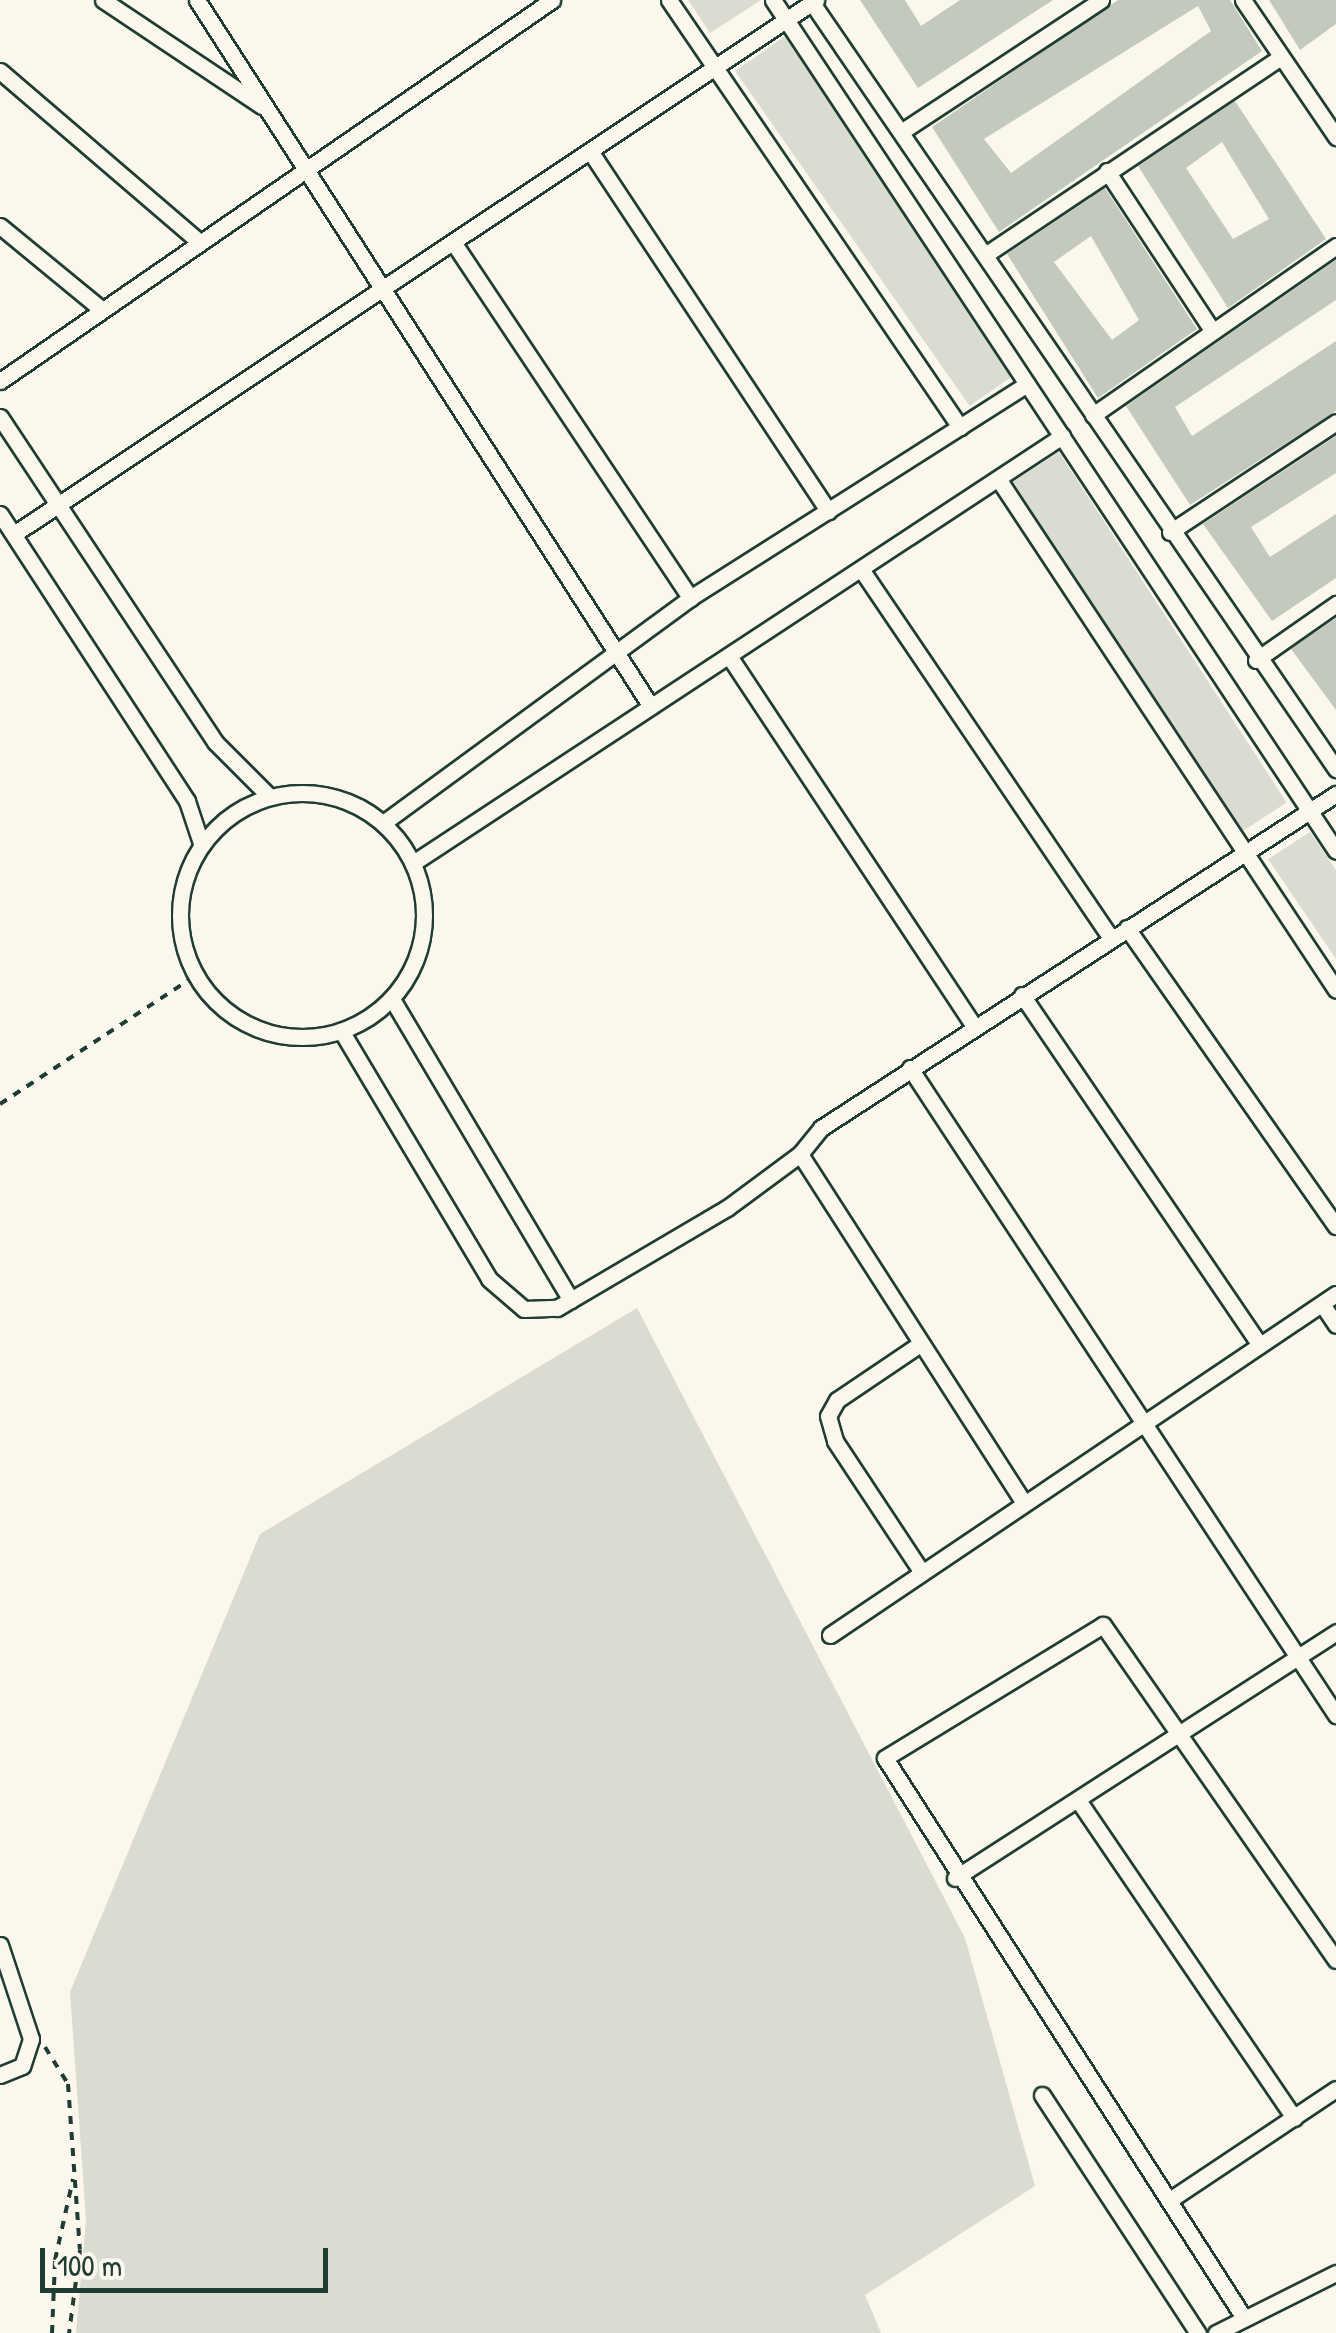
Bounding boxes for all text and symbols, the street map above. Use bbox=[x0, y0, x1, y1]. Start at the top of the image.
scale bar bbox=[45, 2228, 332, 2290]
text: 100 m bbox=[57, 2245, 122, 2285]

